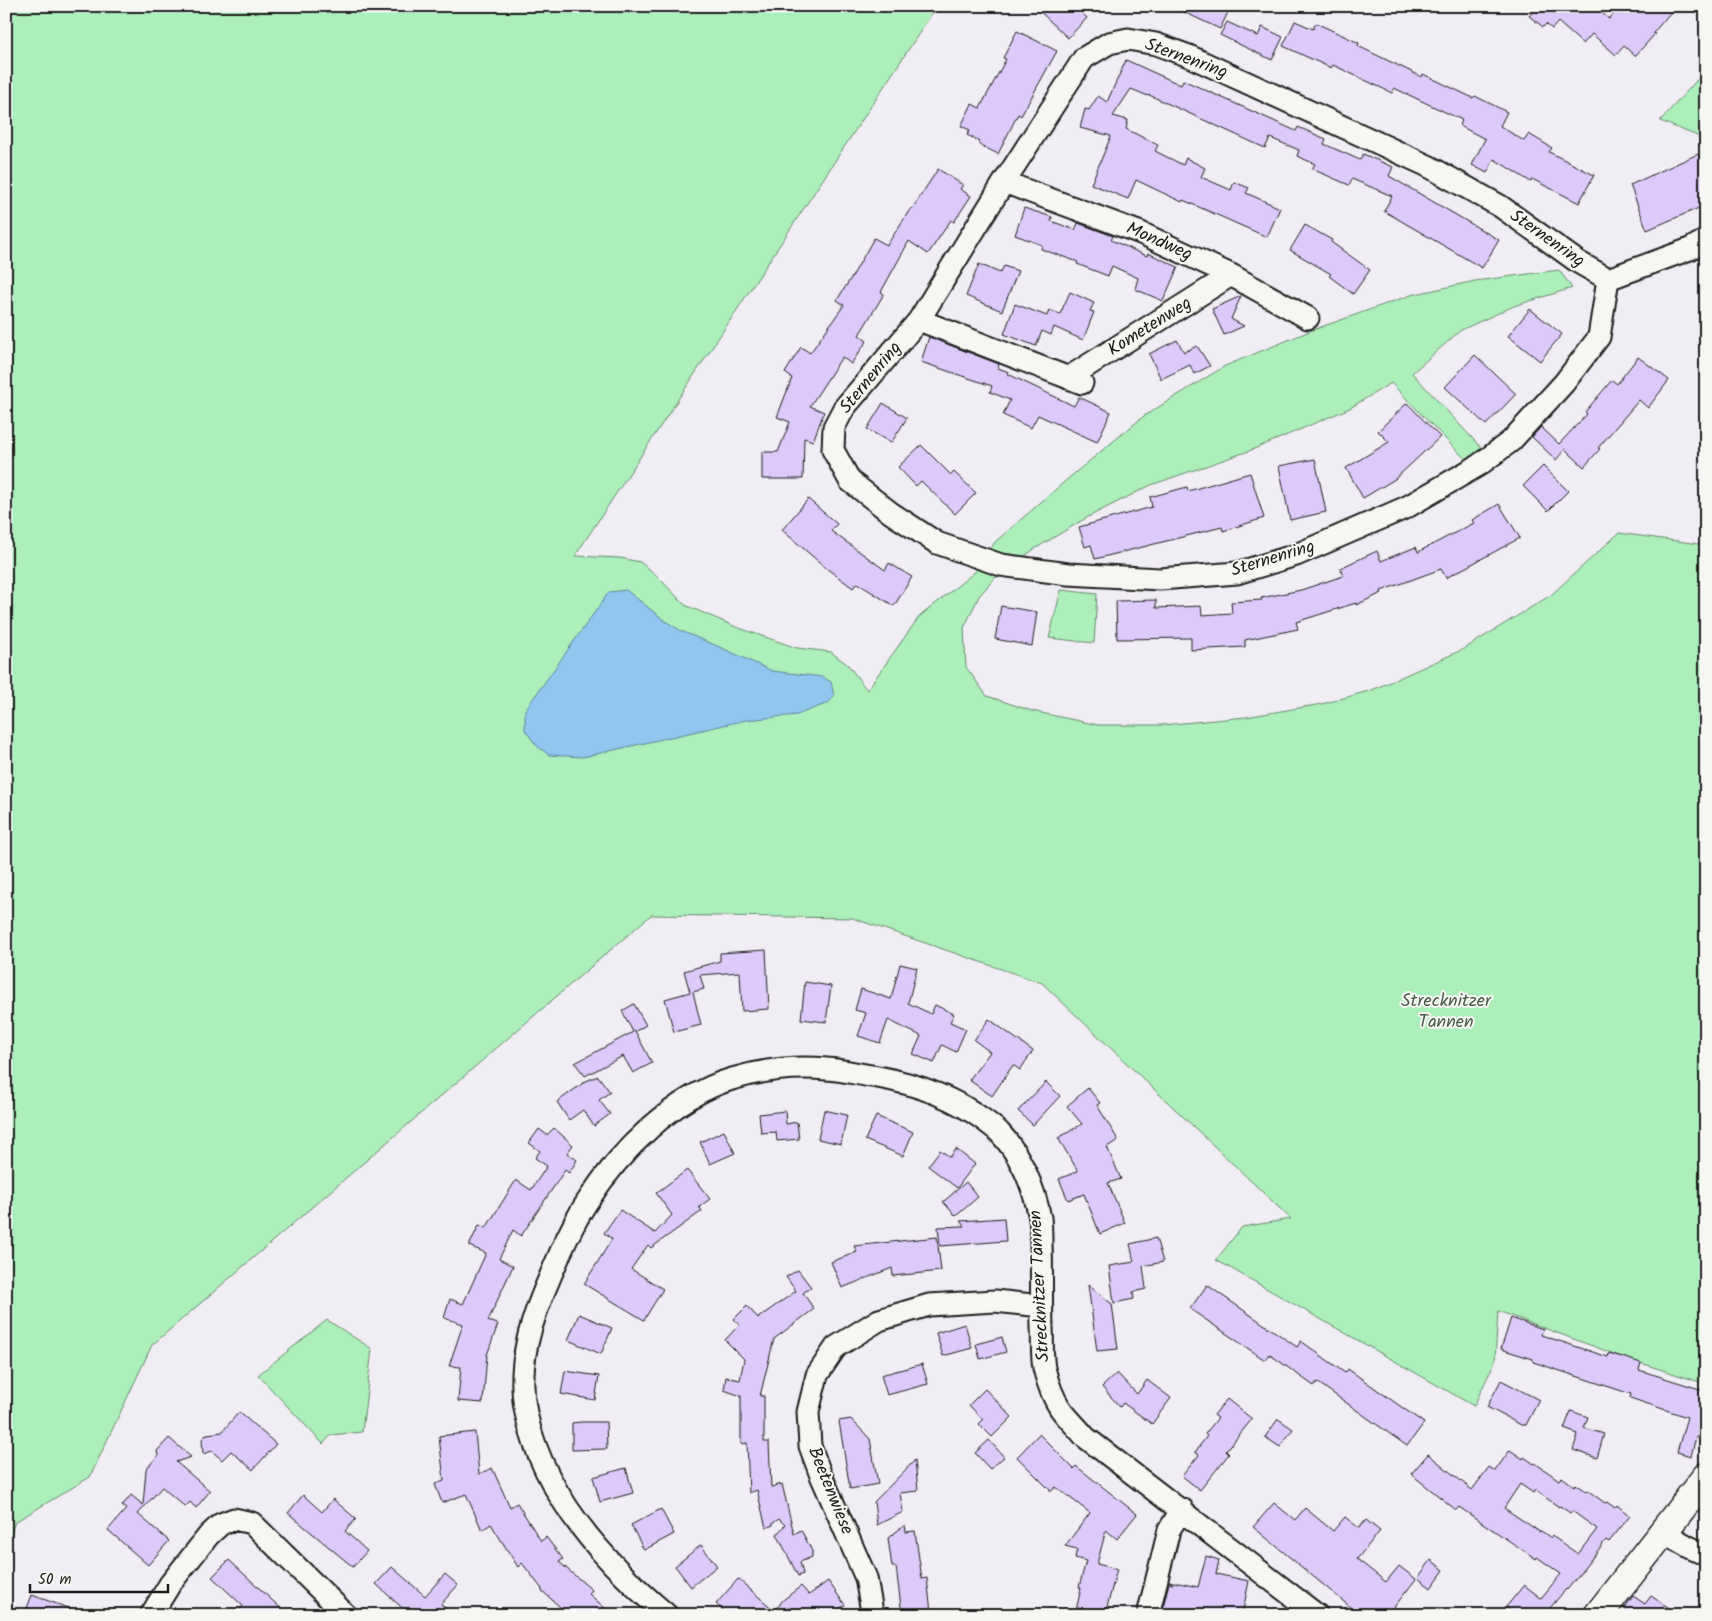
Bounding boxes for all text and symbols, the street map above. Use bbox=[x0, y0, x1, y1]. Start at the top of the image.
street label: Sternenring bbox=[1141, 31, 1231, 87]
street label: Sternenring bbox=[1503, 202, 1591, 276]
street label: Mondweg bbox=[1121, 215, 1197, 269]
street label: Kometenweg bbox=[1102, 290, 1198, 364]
street label: Sternenring bbox=[833, 335, 909, 421]
street label: Sternenring bbox=[1228, 533, 1318, 585]
park label: Strecknitzer Tannen bbox=[1401, 987, 1492, 1037]
street label: Strecknitzer Tannen bbox=[1022, 1209, 1058, 1363]
street label: Beetenwiese bbox=[799, 1443, 861, 1539]
scale bar bbox=[30, 1561, 168, 1593]
text: 50 m bbox=[38, 1568, 72, 1592]

